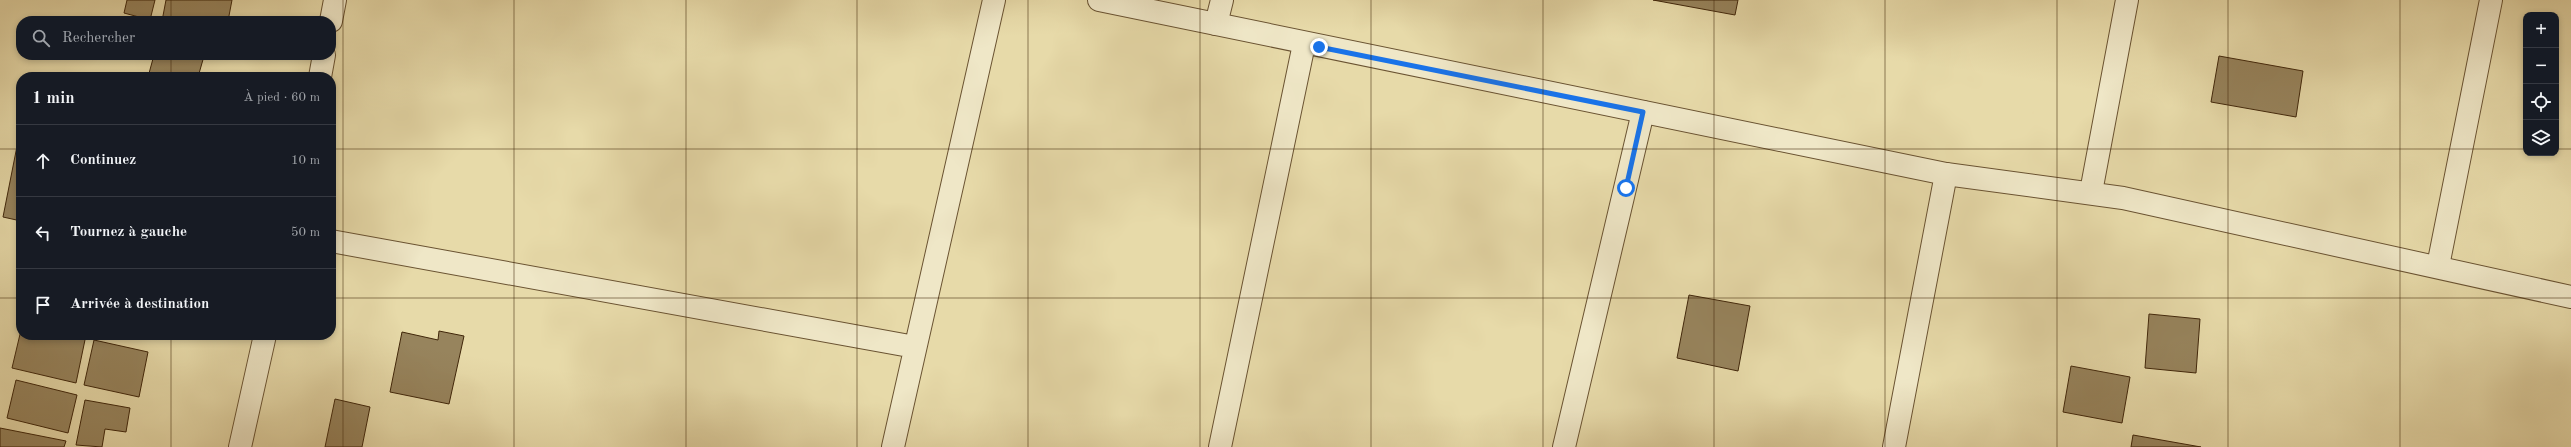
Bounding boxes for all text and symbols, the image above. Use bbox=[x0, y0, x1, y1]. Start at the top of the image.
map controls bbox=[2523, 12, 2559, 156]
button: + bbox=[2523, 12, 2559, 48]
search box bbox=[16, 16, 336, 60]
icon: search bbox=[30, 27, 52, 49]
text: Rechercher bbox=[62, 31, 135, 46]
route end bbox=[1310, 38, 1328, 56]
button: − bbox=[2523, 48, 2559, 84]
button: locate bbox=[2523, 84, 2559, 120]
text: 1 min bbox=[32, 90, 75, 107]
text: À pied · 60 m bbox=[243, 91, 320, 104]
button: layers bbox=[2523, 120, 2559, 156]
icon: ahead bbox=[32, 150, 54, 172]
text: Continuez bbox=[70, 153, 136, 168]
text: 10 m bbox=[291, 154, 320, 167]
route start bbox=[1617, 179, 1635, 197]
icon: left bbox=[32, 222, 54, 244]
text: Tournez à gauche bbox=[70, 225, 187, 240]
text: 50 m bbox=[291, 226, 320, 239]
icon: arrive bbox=[32, 294, 54, 316]
text: Arrivée à destination bbox=[70, 297, 209, 312]

